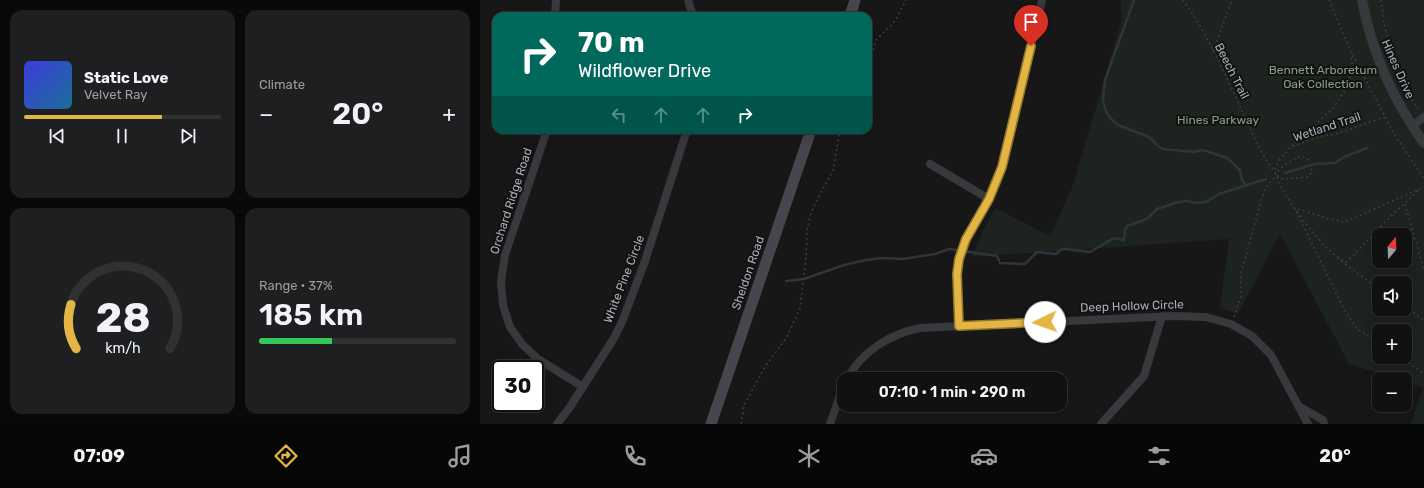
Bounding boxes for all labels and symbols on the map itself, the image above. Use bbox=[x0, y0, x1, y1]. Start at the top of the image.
pin bbox=[1014, 5, 1048, 46]
street label: Hines Drive bbox=[1379, 37, 1417, 101]
street label: Beech Trail bbox=[1212, 41, 1252, 101]
park label: Bennett Arboretum Oak Collection bbox=[1269, 63, 1377, 91]
street label: Wetland Trail bbox=[1291, 109, 1363, 145]
park label: Hines Parkway bbox=[1177, 113, 1259, 127]
street label: Orchard Ridge Road bbox=[487, 146, 535, 256]
north arrow bbox=[1372, 228, 1412, 268]
street label: White Pine Circle bbox=[601, 233, 647, 325]
street label: Sheldon Road bbox=[729, 234, 767, 312]
street label: Deep Hollow Circle bbox=[1080, 297, 1184, 315]
position arrow bbox=[1024, 301, 1066, 343]
speed limit sign: 30 bbox=[492, 360, 544, 412]

